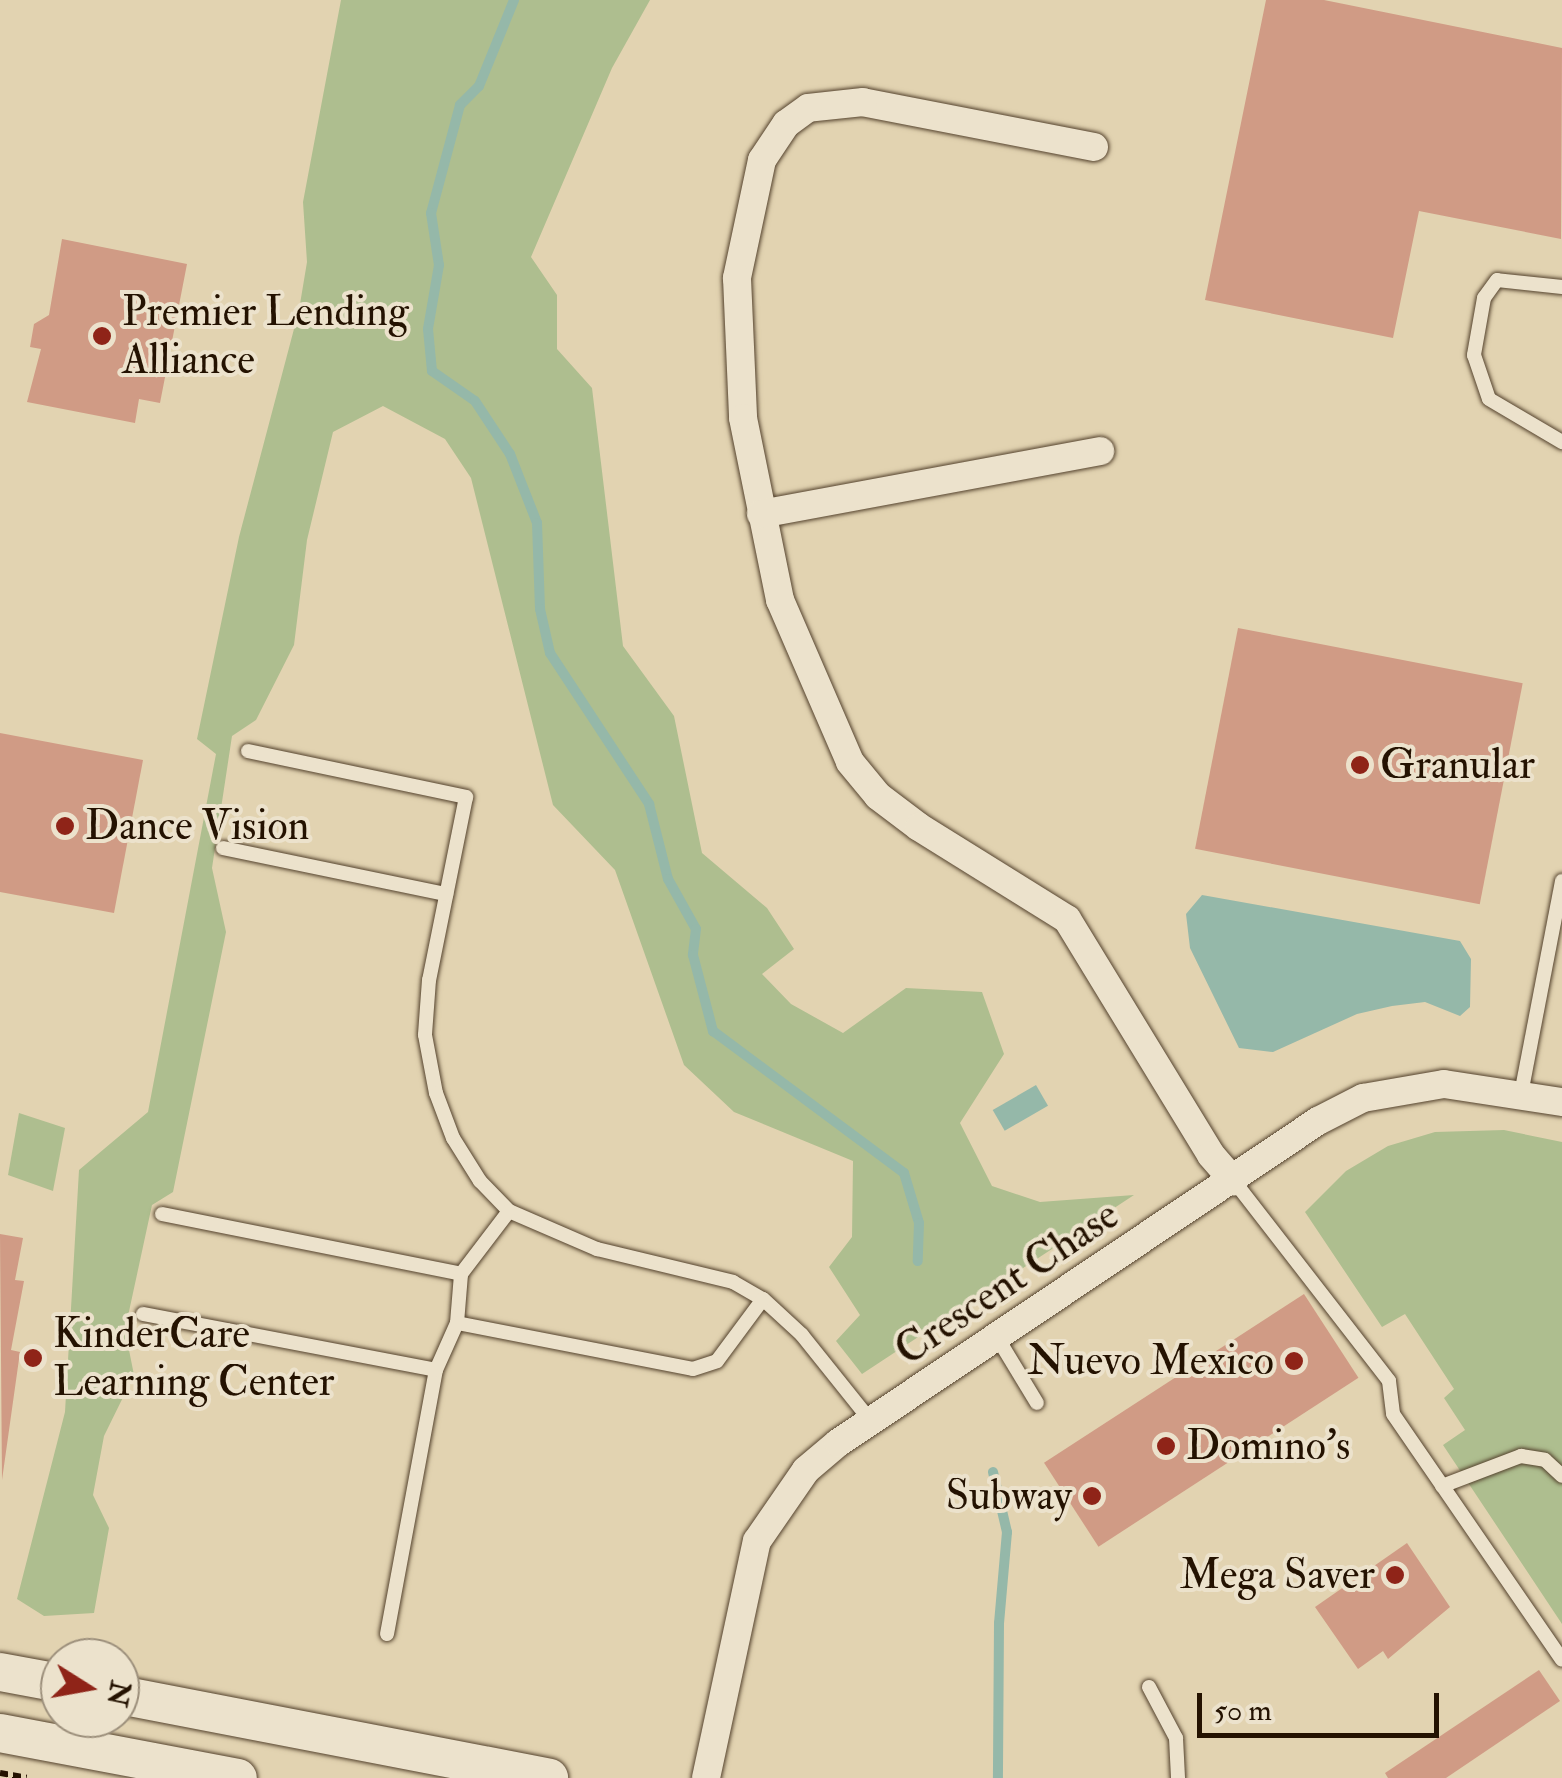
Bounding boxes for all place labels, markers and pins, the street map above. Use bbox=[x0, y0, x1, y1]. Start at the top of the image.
place label: Premier Lending Alliance bbox=[122, 287, 409, 386]
marker: Premier Lending Alliance bbox=[91, 325, 113, 347]
place label: Granular bbox=[1380, 740, 1535, 790]
marker: Granular bbox=[1349, 754, 1371, 776]
place label: Dance Vision bbox=[85, 801, 309, 851]
marker: Dance Vision bbox=[54, 815, 76, 837]
place label: KinderCare Learning Center bbox=[53, 1309, 334, 1408]
place label: Nuevo Mexico bbox=[1027, 1336, 1274, 1386]
marker: KinderCare Learning Center bbox=[22, 1347, 44, 1369]
marker: Nuevo Mexico bbox=[1283, 1350, 1305, 1372]
place label: Domino's bbox=[1186, 1421, 1350, 1471]
marker: Domino's bbox=[1155, 1435, 1177, 1457]
place label: Subway bbox=[946, 1471, 1072, 1521]
marker: Subway bbox=[1081, 1485, 1103, 1507]
place label: Mega Saver bbox=[1180, 1550, 1375, 1600]
marker: Mega Saver bbox=[1384, 1564, 1406, 1586]

